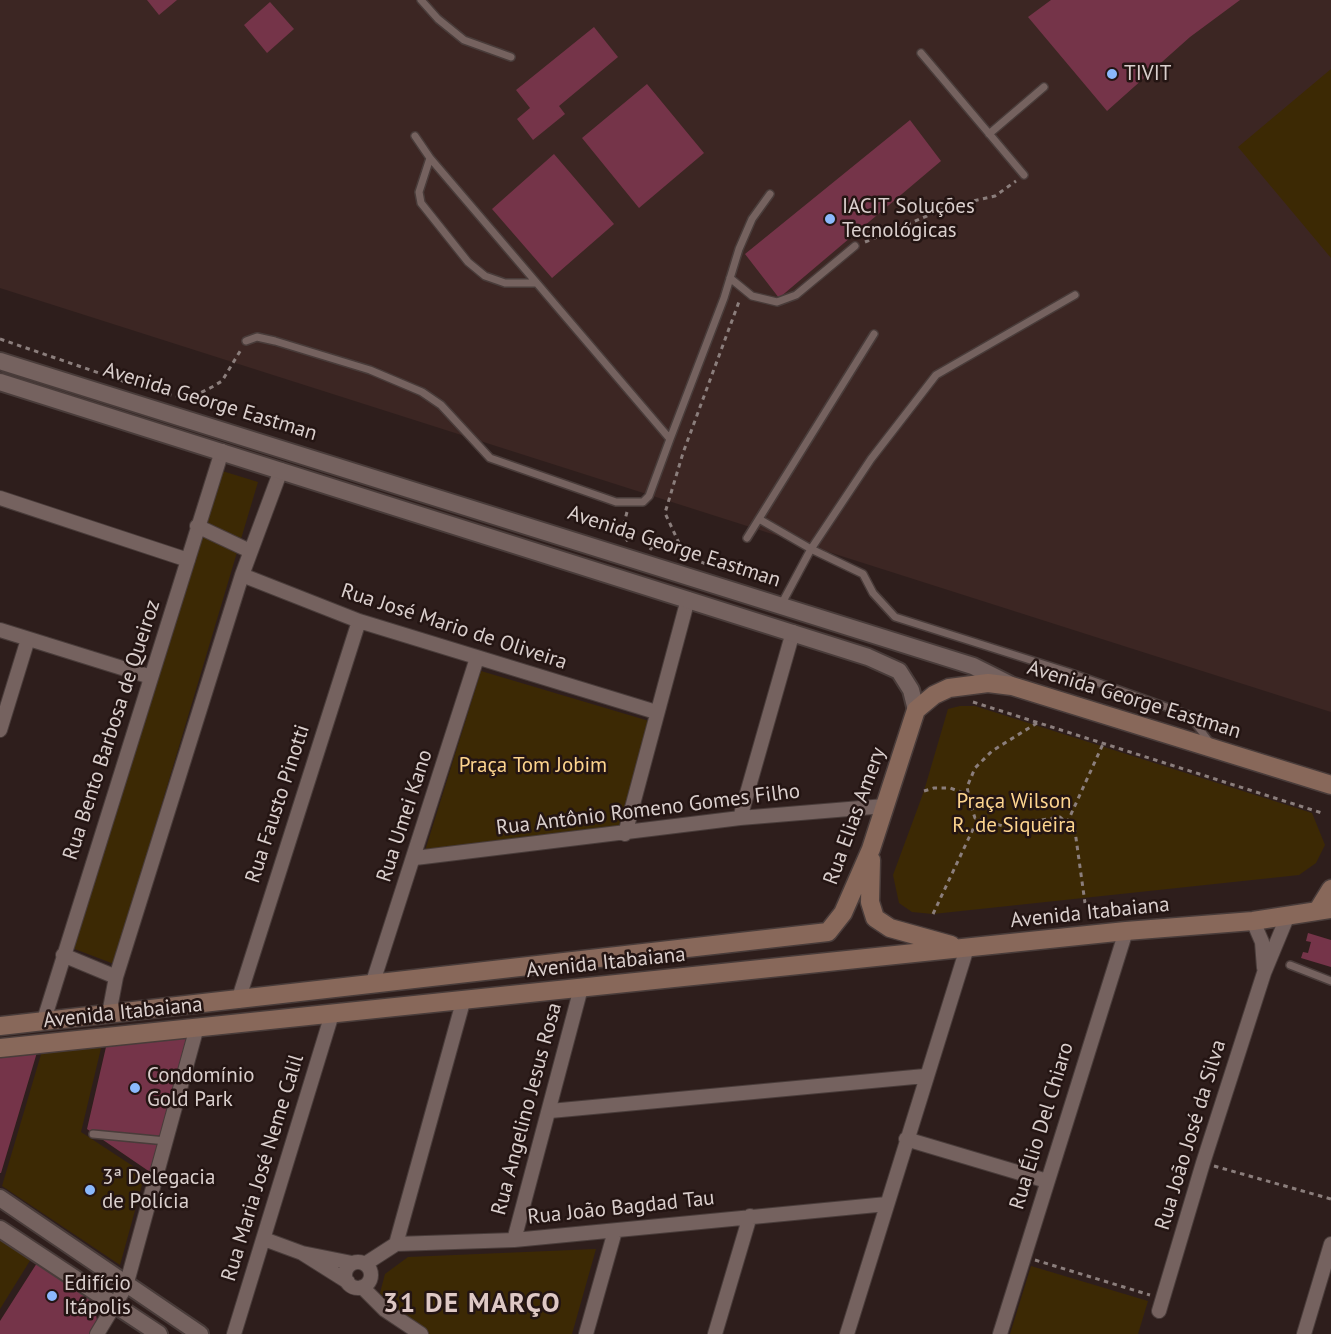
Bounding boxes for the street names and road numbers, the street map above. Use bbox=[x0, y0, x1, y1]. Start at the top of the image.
street label: Avenida George Eastman bbox=[100, 357, 320, 447]
street label: Avenida George Eastman bbox=[564, 501, 784, 593]
street label: Rua José Mario de Oliveira bbox=[338, 579, 570, 675]
street label: Rua Bento Barbosa de Queiroz bbox=[58, 597, 166, 863]
street label: Avenida George Eastman bbox=[1024, 655, 1244, 745]
street label: Rua Fausto Pinotti bbox=[241, 722, 315, 886]
street label: Rua Elias Amery bbox=[818, 744, 892, 888]
street label: Rua Umei Kano bbox=[372, 747, 438, 885]
street label: Rua Antônio Romeno Gomes Filho bbox=[495, 779, 801, 841]
street label: Avenida Itabaiana bbox=[1009, 892, 1171, 934]
street label: Avenida Itabaiana bbox=[525, 942, 687, 984]
street label: Avenida Itabaiana bbox=[42, 992, 204, 1034]
street label: Rua Angelino Jesus Rosa bbox=[487, 1000, 567, 1218]
street label: Rua João José da Silva bbox=[1150, 1037, 1232, 1233]
street label: Rua Élio Del Chiaro bbox=[1005, 1039, 1079, 1213]
street label: Rua Maria José Neme Calil bbox=[216, 1051, 310, 1285]
street label: Rua João Bagdad Tau bbox=[526, 1186, 716, 1230]

